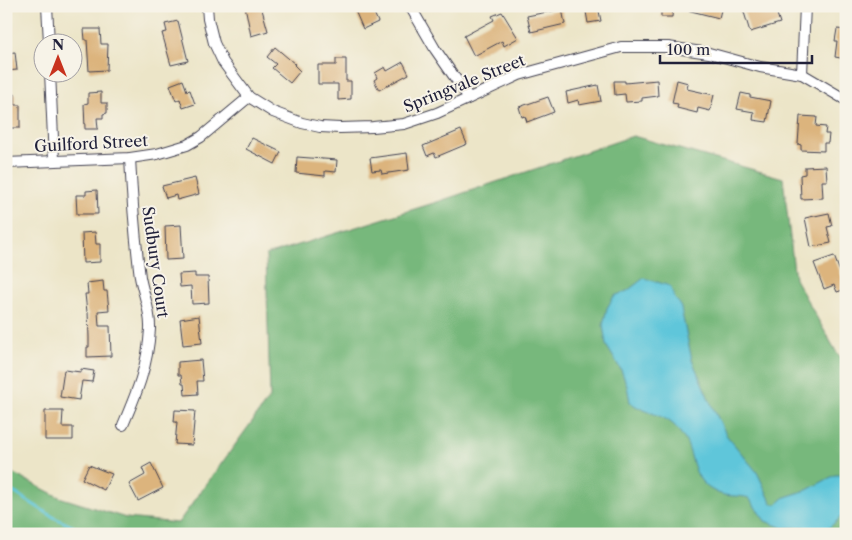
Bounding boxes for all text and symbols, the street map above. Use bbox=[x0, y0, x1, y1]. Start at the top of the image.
north arrow bbox=[32, 32, 82, 82]
scale bar bbox=[660, 32, 812, 64]
text: N bbox=[52, 36, 64, 54]
text: 100 m bbox=[667, 40, 710, 59]
street label: Springvale Street bbox=[400, 49, 528, 117]
street label: Guilford Street bbox=[34, 130, 149, 156]
street label: Sudbury Court bbox=[138, 205, 174, 319]

